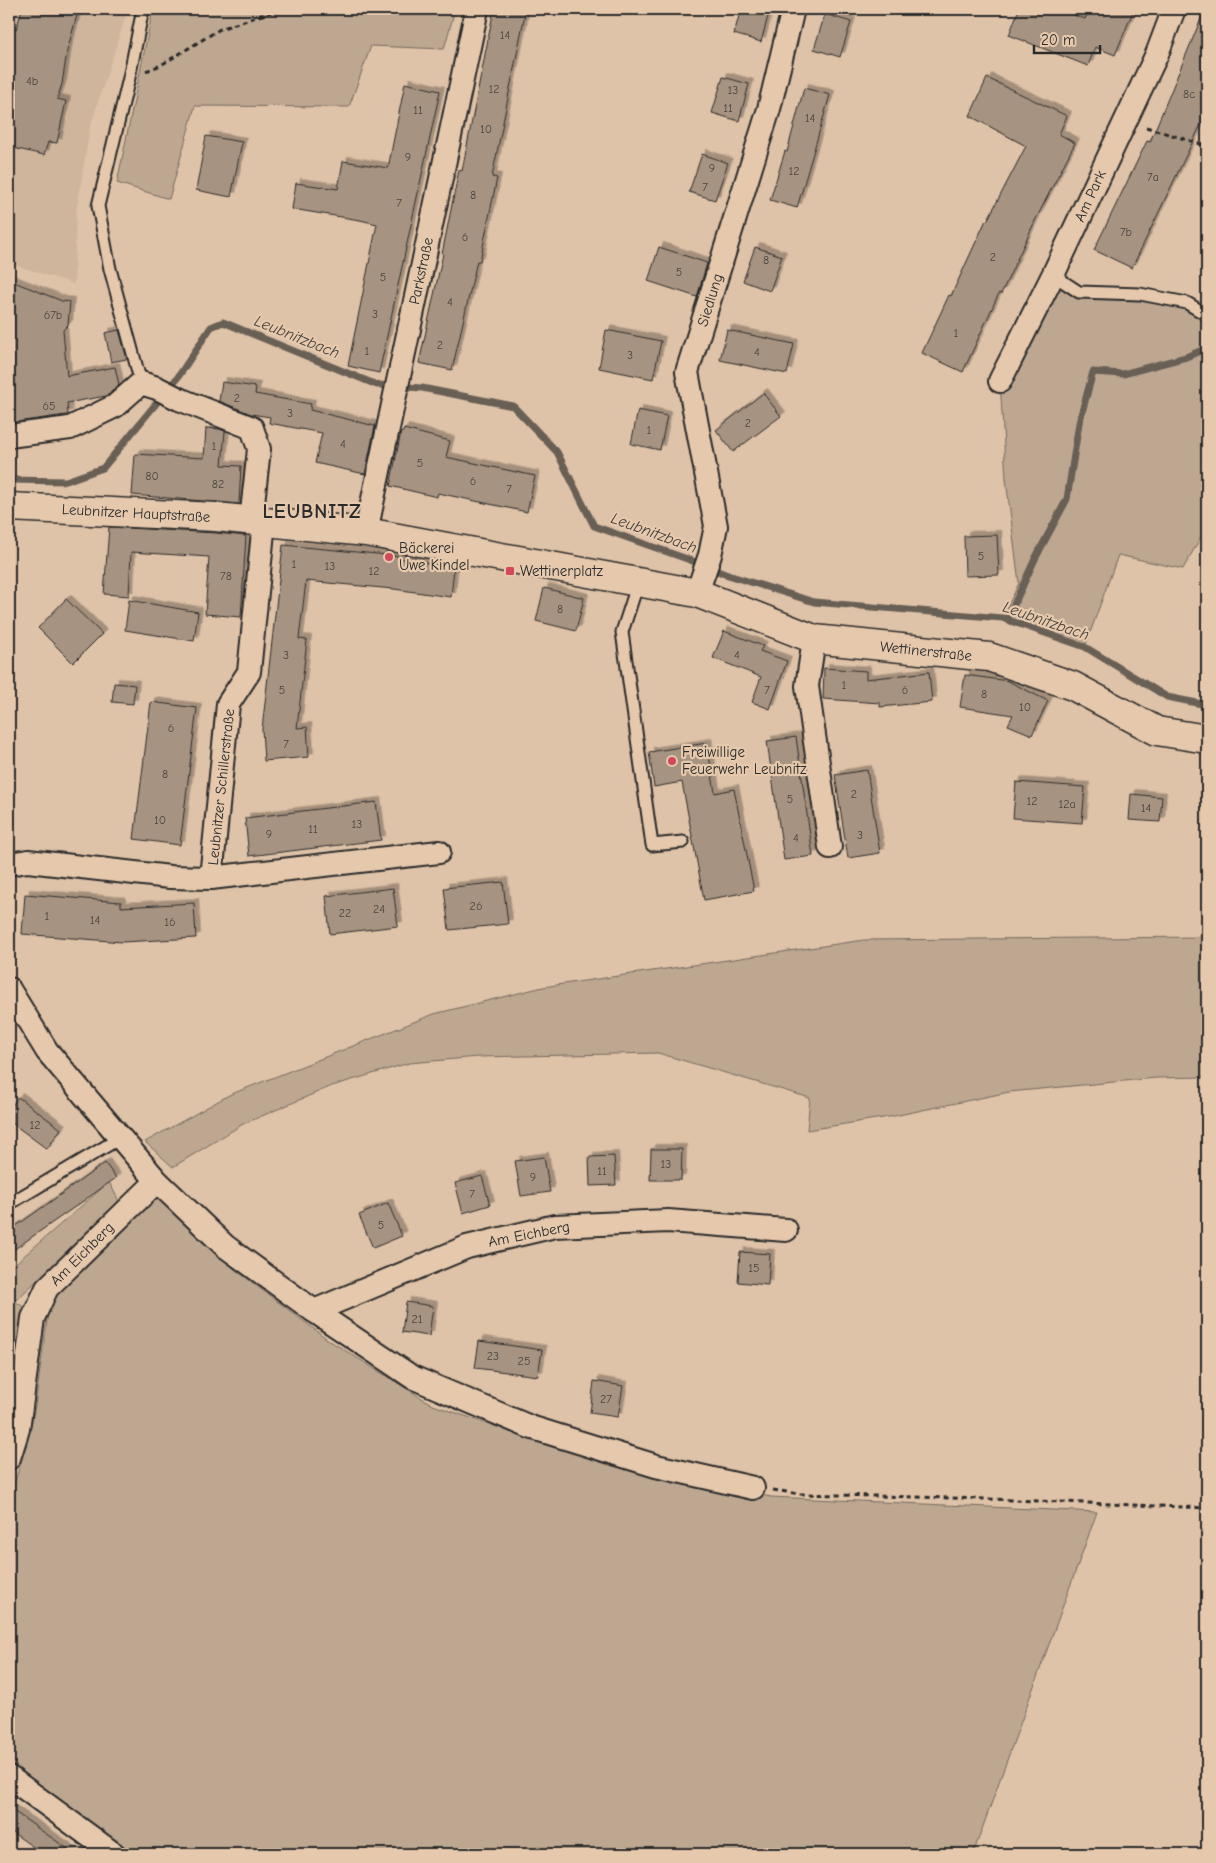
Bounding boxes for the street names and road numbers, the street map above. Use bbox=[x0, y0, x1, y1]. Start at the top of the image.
street label: Am Park bbox=[1070, 167, 1110, 225]
street label: Parkstraße bbox=[405, 235, 437, 306]
street label: Siedlung bbox=[693, 271, 727, 329]
street label: Leubnitzer Hauptstraße bbox=[61, 500, 211, 526]
street label: Wettinerstraße bbox=[879, 637, 973, 665]
street label: Leubnitzer Schillerstraße bbox=[204, 707, 238, 866]
street label: Am Eichberg bbox=[487, 1217, 571, 1251]
street label: Am Eichberg bbox=[46, 1218, 118, 1290]

